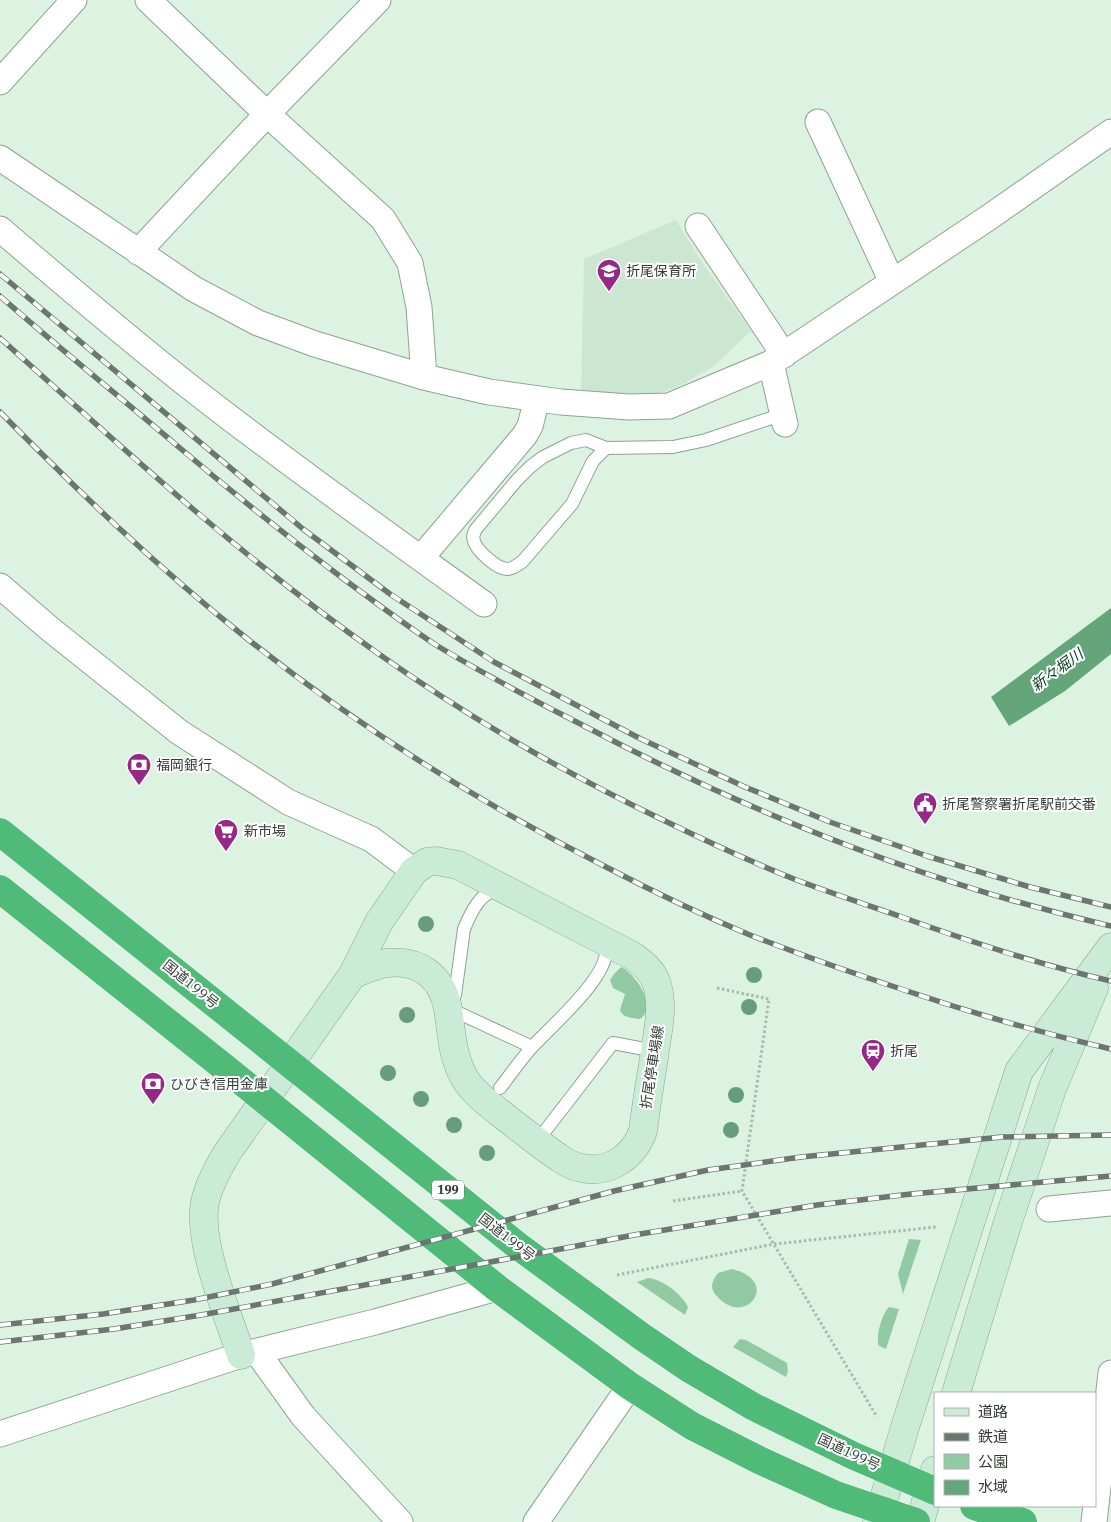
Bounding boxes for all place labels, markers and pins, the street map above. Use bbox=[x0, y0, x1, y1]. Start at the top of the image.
school or university icon: 折尾保育所 bbox=[596, 258, 622, 292]
place label: 折尾保育所 bbox=[626, 262, 696, 280]
bank icon: 福岡銀行 bbox=[126, 752, 152, 786]
place label: 福岡銀行 bbox=[156, 756, 212, 774]
public building icon: 折尾警察署折尾駅前交番 bbox=[912, 791, 938, 825]
place label: 折尾警察署折尾駅前交番 bbox=[942, 795, 1096, 813]
supermarket icon: 新市場 bbox=[213, 818, 239, 852]
place label: 新市場 bbox=[244, 822, 286, 840]
station icon: 折尾 bbox=[860, 1038, 886, 1072]
place label: 折尾 bbox=[890, 1042, 918, 1060]
bank icon: ひびき信用金庫 bbox=[140, 1071, 166, 1105]
place label: ひびき信用金庫 bbox=[170, 1075, 268, 1093]

